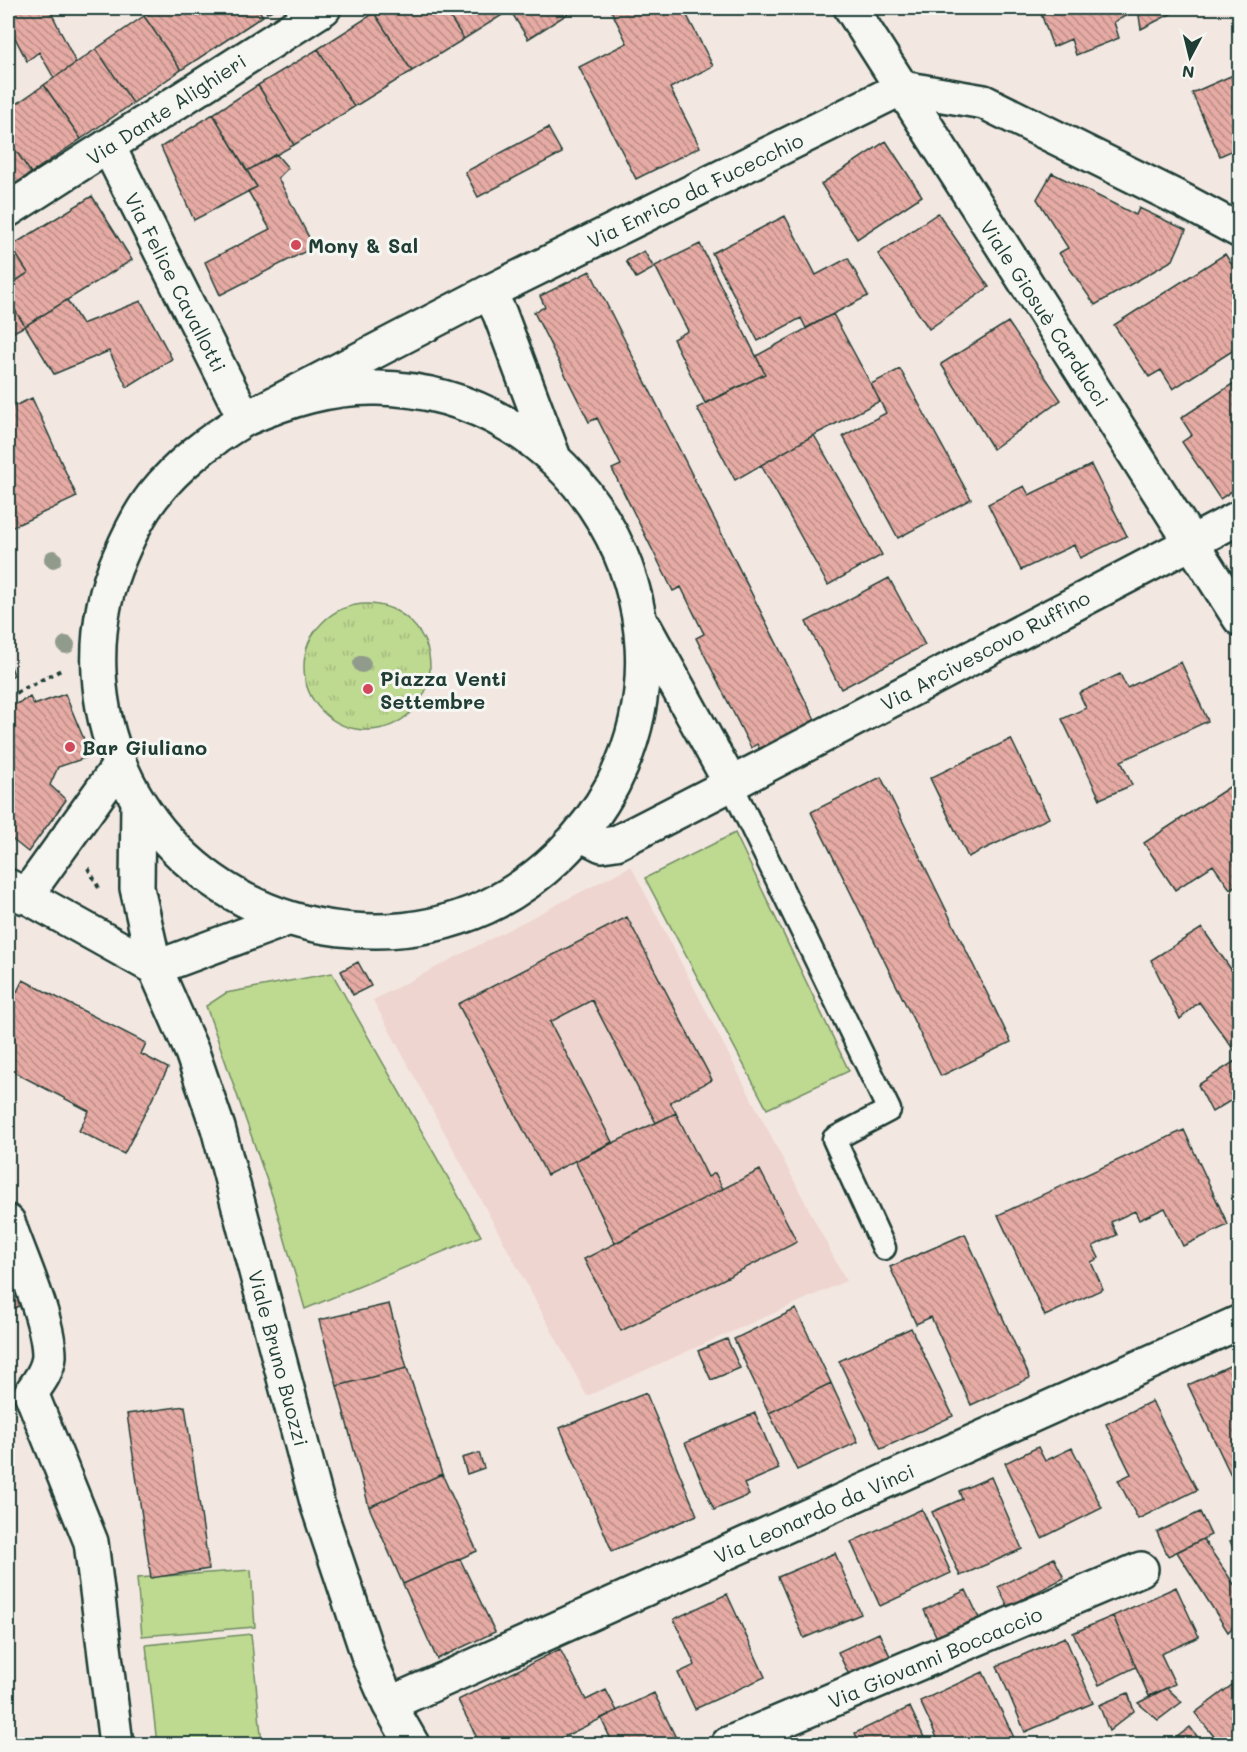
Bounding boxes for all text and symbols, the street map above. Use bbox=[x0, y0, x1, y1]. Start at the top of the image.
north arrow bbox=[1160, 27, 1220, 87]
street label: Via Dante Alighieri bbox=[81, 48, 251, 170]
text: N bbox=[1181, 61, 1195, 84]
street label: Via Enrico da Fucecchio bbox=[583, 126, 807, 254]
street label: Via Felice Cavallotti bbox=[119, 188, 233, 376]
street label: Viale Giosuè Carducci bbox=[975, 215, 1115, 411]
place label: Mony & Sal bbox=[308, 232, 418, 258]
marker: Mony & Sal bbox=[289, 238, 303, 252]
street label: Via Arcivescovo Ruffino bbox=[876, 584, 1094, 716]
place label: Piazza Venti Settembre bbox=[380, 665, 507, 714]
marker: Piazza Venti Settembre bbox=[361, 682, 375, 696]
place label: Bar Giuliano bbox=[82, 734, 207, 760]
marker: Bar Giuliano bbox=[63, 740, 77, 754]
street label: Viale Bruno Buozzi bbox=[243, 1267, 315, 1449]
street label: Via Leonardo da Vinci bbox=[710, 1457, 918, 1569]
street label: Via Giovanni Boccaccio bbox=[824, 1600, 1046, 1714]

